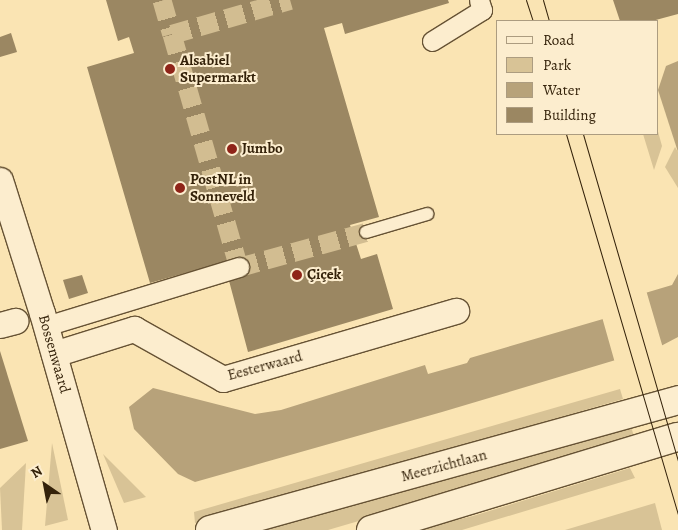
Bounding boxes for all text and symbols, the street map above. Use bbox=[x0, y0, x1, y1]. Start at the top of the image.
legend bbox=[496, 20, 658, 135]
text: Road bbox=[543, 30, 574, 50]
place label: Alsabiel Supermarkt bbox=[180, 51, 256, 86]
text: Park bbox=[543, 55, 571, 75]
marker: Alsabiel Supermarkt bbox=[164, 63, 176, 75]
text: Water bbox=[543, 80, 580, 100]
text: Building bbox=[543, 105, 596, 125]
place label: Jumbo bbox=[242, 140, 283, 158]
marker: Jumbo bbox=[226, 143, 238, 155]
place label: PostNL in Sonneveld bbox=[190, 170, 255, 205]
marker: PostNL in Sonneveld bbox=[174, 182, 186, 194]
place label: Çiçek bbox=[307, 266, 341, 284]
marker: Çiçek bbox=[291, 269, 303, 281]
street label: Bossenwaard bbox=[34, 313, 74, 395]
street label: Eesterwaard bbox=[226, 347, 304, 385]
street label: Meerzichtlaan bbox=[399, 446, 489, 486]
north arrow bbox=[20, 460, 70, 510]
text: N bbox=[27, 461, 46, 483]

